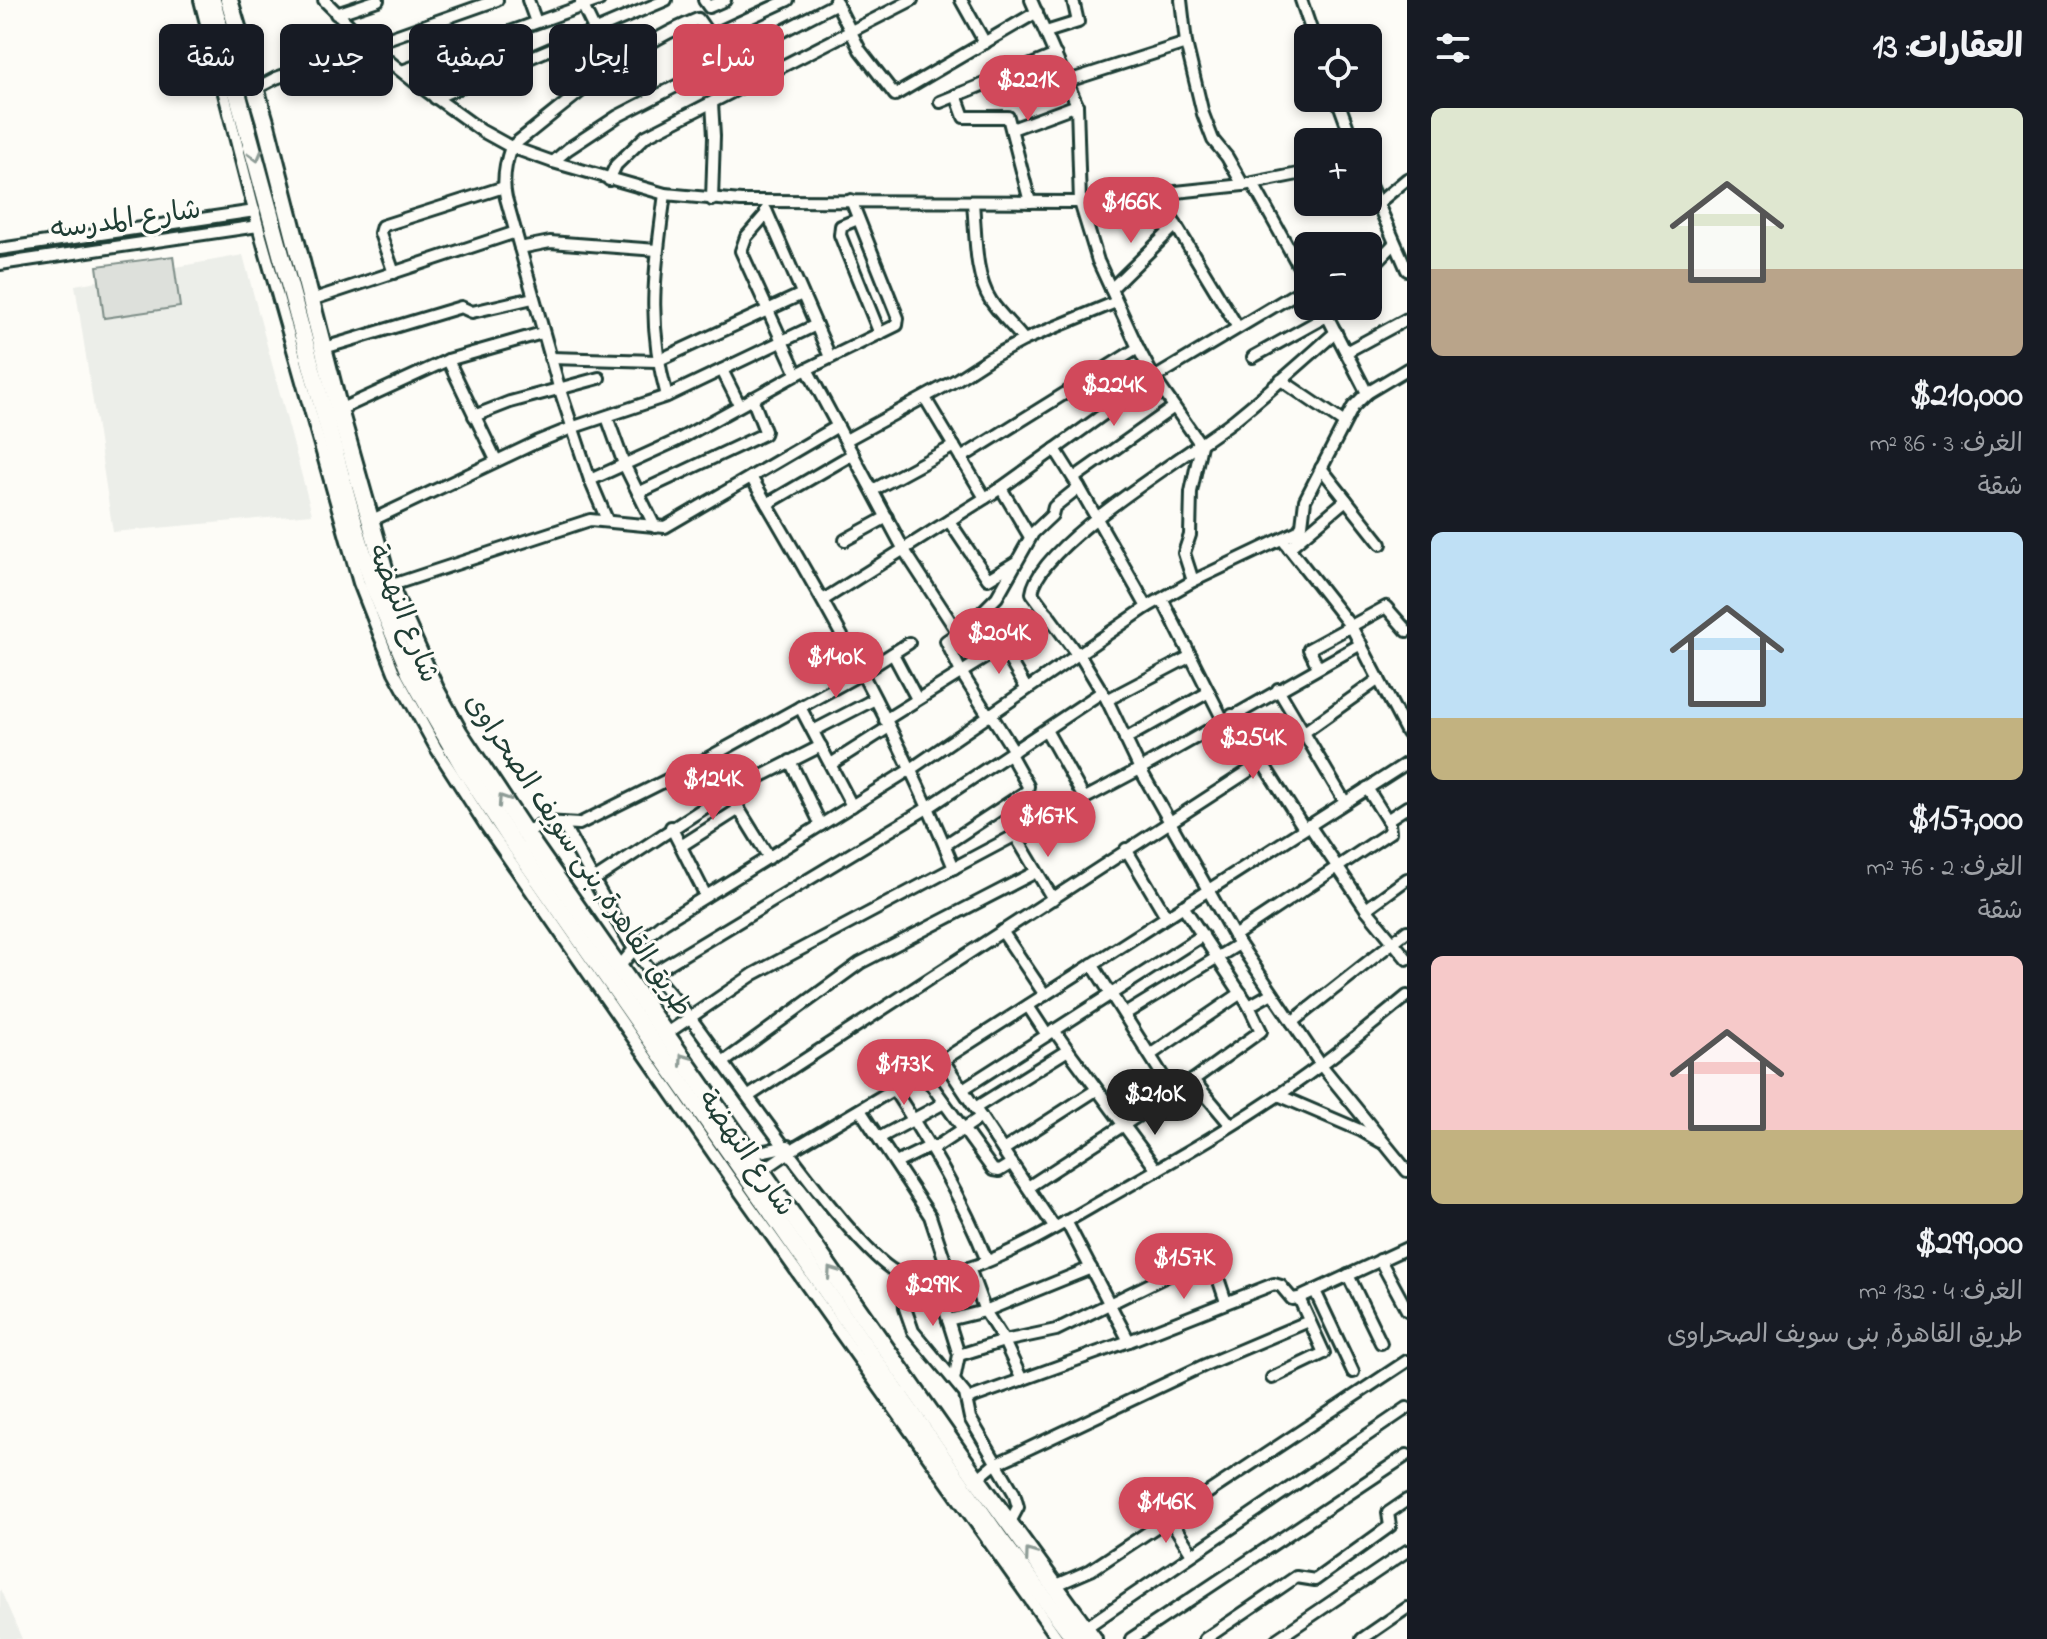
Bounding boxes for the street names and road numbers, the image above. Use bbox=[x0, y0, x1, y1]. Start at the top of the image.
street label: شارع المدرسه bbox=[48, 190, 204, 252]
street label: شارع النهضة bbox=[356, 538, 448, 690]
street label: طريق القاهرة, بنى سويف الصحراوى bbox=[453, 686, 701, 1026]
street label: شارع النهضة bbox=[686, 1082, 804, 1226]

